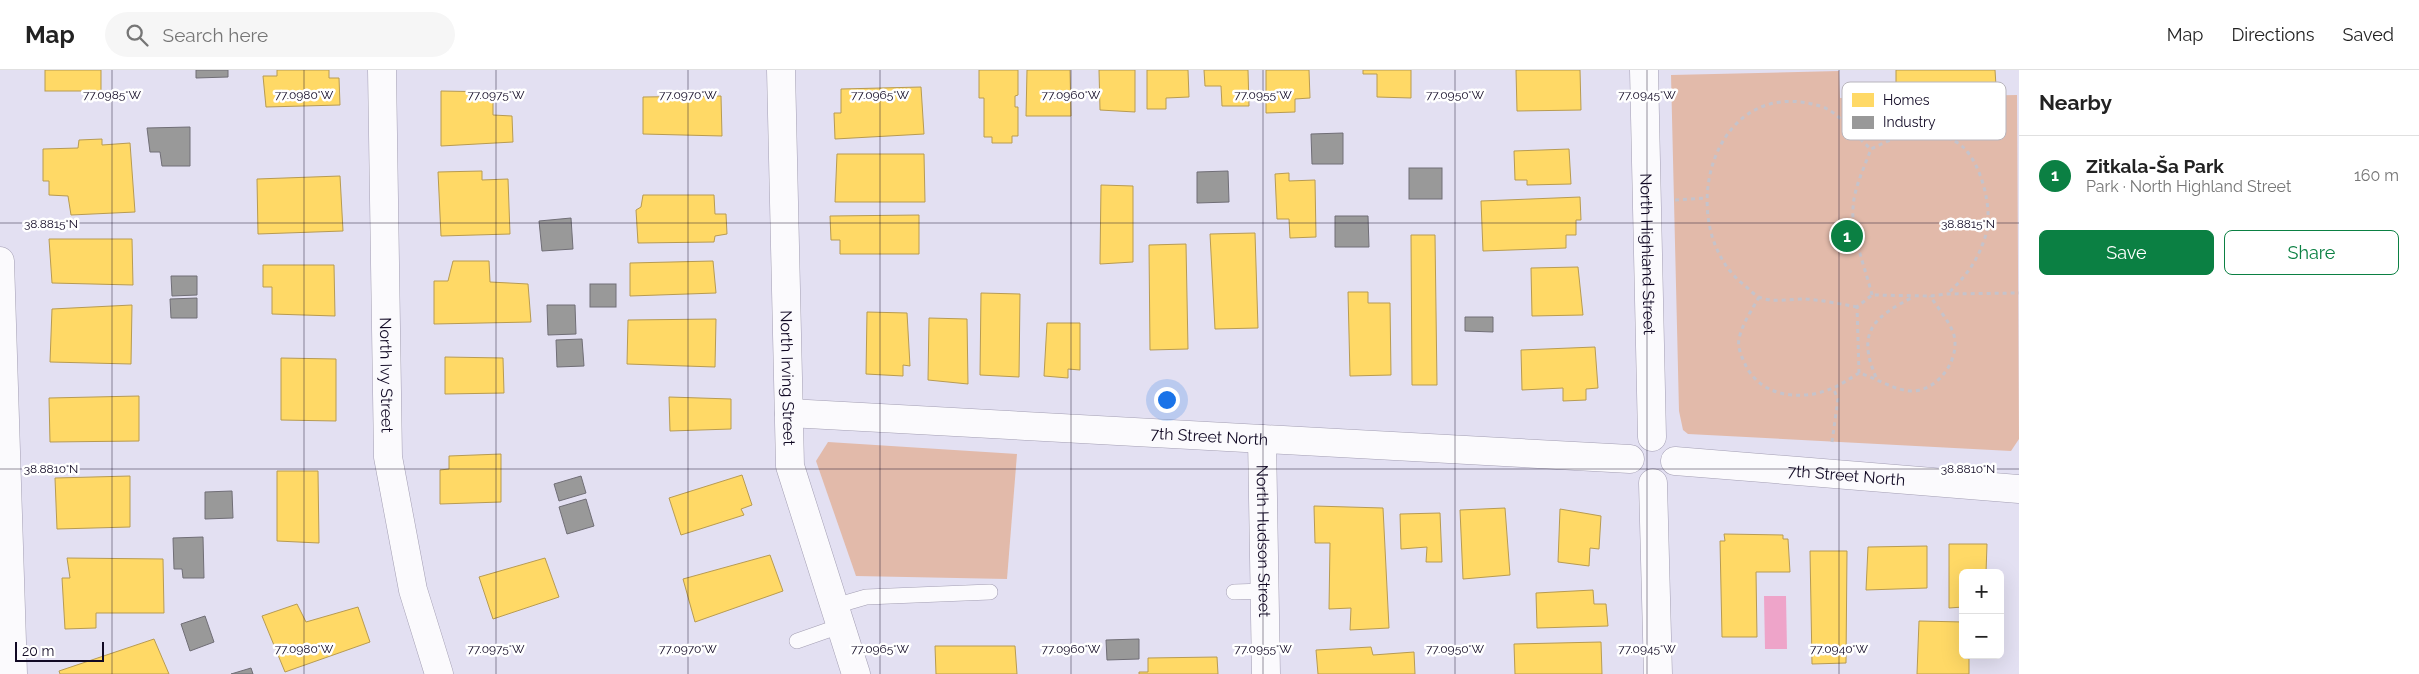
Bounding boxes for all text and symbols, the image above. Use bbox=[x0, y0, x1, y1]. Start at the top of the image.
search box bbox=[105, 12, 455, 57]
text: Map bbox=[25, 20, 75, 49]
icon: search bbox=[123, 21, 151, 49]
text: Search here bbox=[163, 24, 268, 46]
text: Map bbox=[2167, 24, 2203, 45]
text: Directions bbox=[2231, 24, 2315, 45]
text: Saved bbox=[2343, 24, 2394, 45]
legend bbox=[1842, 82, 2006, 140]
text: 77.0985°W bbox=[83, 88, 141, 102]
text: 77.0980°W bbox=[275, 88, 334, 102]
text: 77.0975°W bbox=[467, 88, 525, 102]
text: 77.0970°W bbox=[659, 88, 717, 102]
text: 77.0965°W bbox=[851, 88, 910, 102]
text: 77.0960°W bbox=[1042, 88, 1101, 102]
text: 77.0955°W bbox=[1234, 88, 1292, 102]
text: 77.0950°W bbox=[1426, 88, 1484, 102]
text: 77.0945°W bbox=[1618, 88, 1676, 102]
text: Nearby bbox=[2039, 90, 2112, 115]
text: Homes bbox=[1883, 92, 1930, 108]
text: Industry bbox=[1883, 114, 1936, 130]
text: Zitkala-Ša Park bbox=[2086, 155, 2224, 177]
text: 1 bbox=[2051, 166, 2059, 185]
text: 160 m bbox=[2354, 166, 2399, 185]
street label: North Highland Street bbox=[1637, 173, 1659, 336]
text: Park · North Highland Street bbox=[2086, 177, 2291, 196]
text: 38.8815°N bbox=[24, 217, 78, 231]
pin: 1 bbox=[1831, 217, 1863, 255]
text: 38.8815°N bbox=[1941, 217, 1995, 231]
button: Save bbox=[2039, 230, 2214, 275]
button: Share bbox=[2224, 230, 2399, 275]
street label: North Irving Street bbox=[777, 310, 799, 447]
street label: North Ivy Street bbox=[376, 317, 397, 433]
your location bbox=[1154, 387, 1180, 413]
street label: 7th Street North bbox=[1150, 423, 1269, 449]
street label: 7th Street North bbox=[1787, 461, 1906, 489]
text: 38.8810°N bbox=[24, 462, 78, 476]
text: 38.8810°N bbox=[1941, 462, 1995, 476]
street label: North Hudson Street bbox=[1253, 465, 1275, 618]
map controls bbox=[1959, 569, 2004, 659]
button: + bbox=[1959, 569, 2004, 614]
button: − bbox=[1959, 614, 2004, 659]
scale bar bbox=[15, 639, 104, 662]
text: 77.0980°W bbox=[275, 642, 334, 656]
text: 77.0975°W bbox=[467, 642, 525, 656]
text: 77.0970°W bbox=[659, 642, 717, 656]
text: 77.0965°W bbox=[851, 642, 910, 656]
text: 77.0960°W bbox=[1042, 642, 1101, 656]
text: 77.0955°W bbox=[1234, 642, 1292, 656]
text: 77.0950°W bbox=[1426, 642, 1484, 656]
text: 77.0945°W bbox=[1618, 642, 1676, 656]
text: 77.0940°W bbox=[1810, 642, 1868, 656]
text: 20 m bbox=[22, 643, 54, 659]

